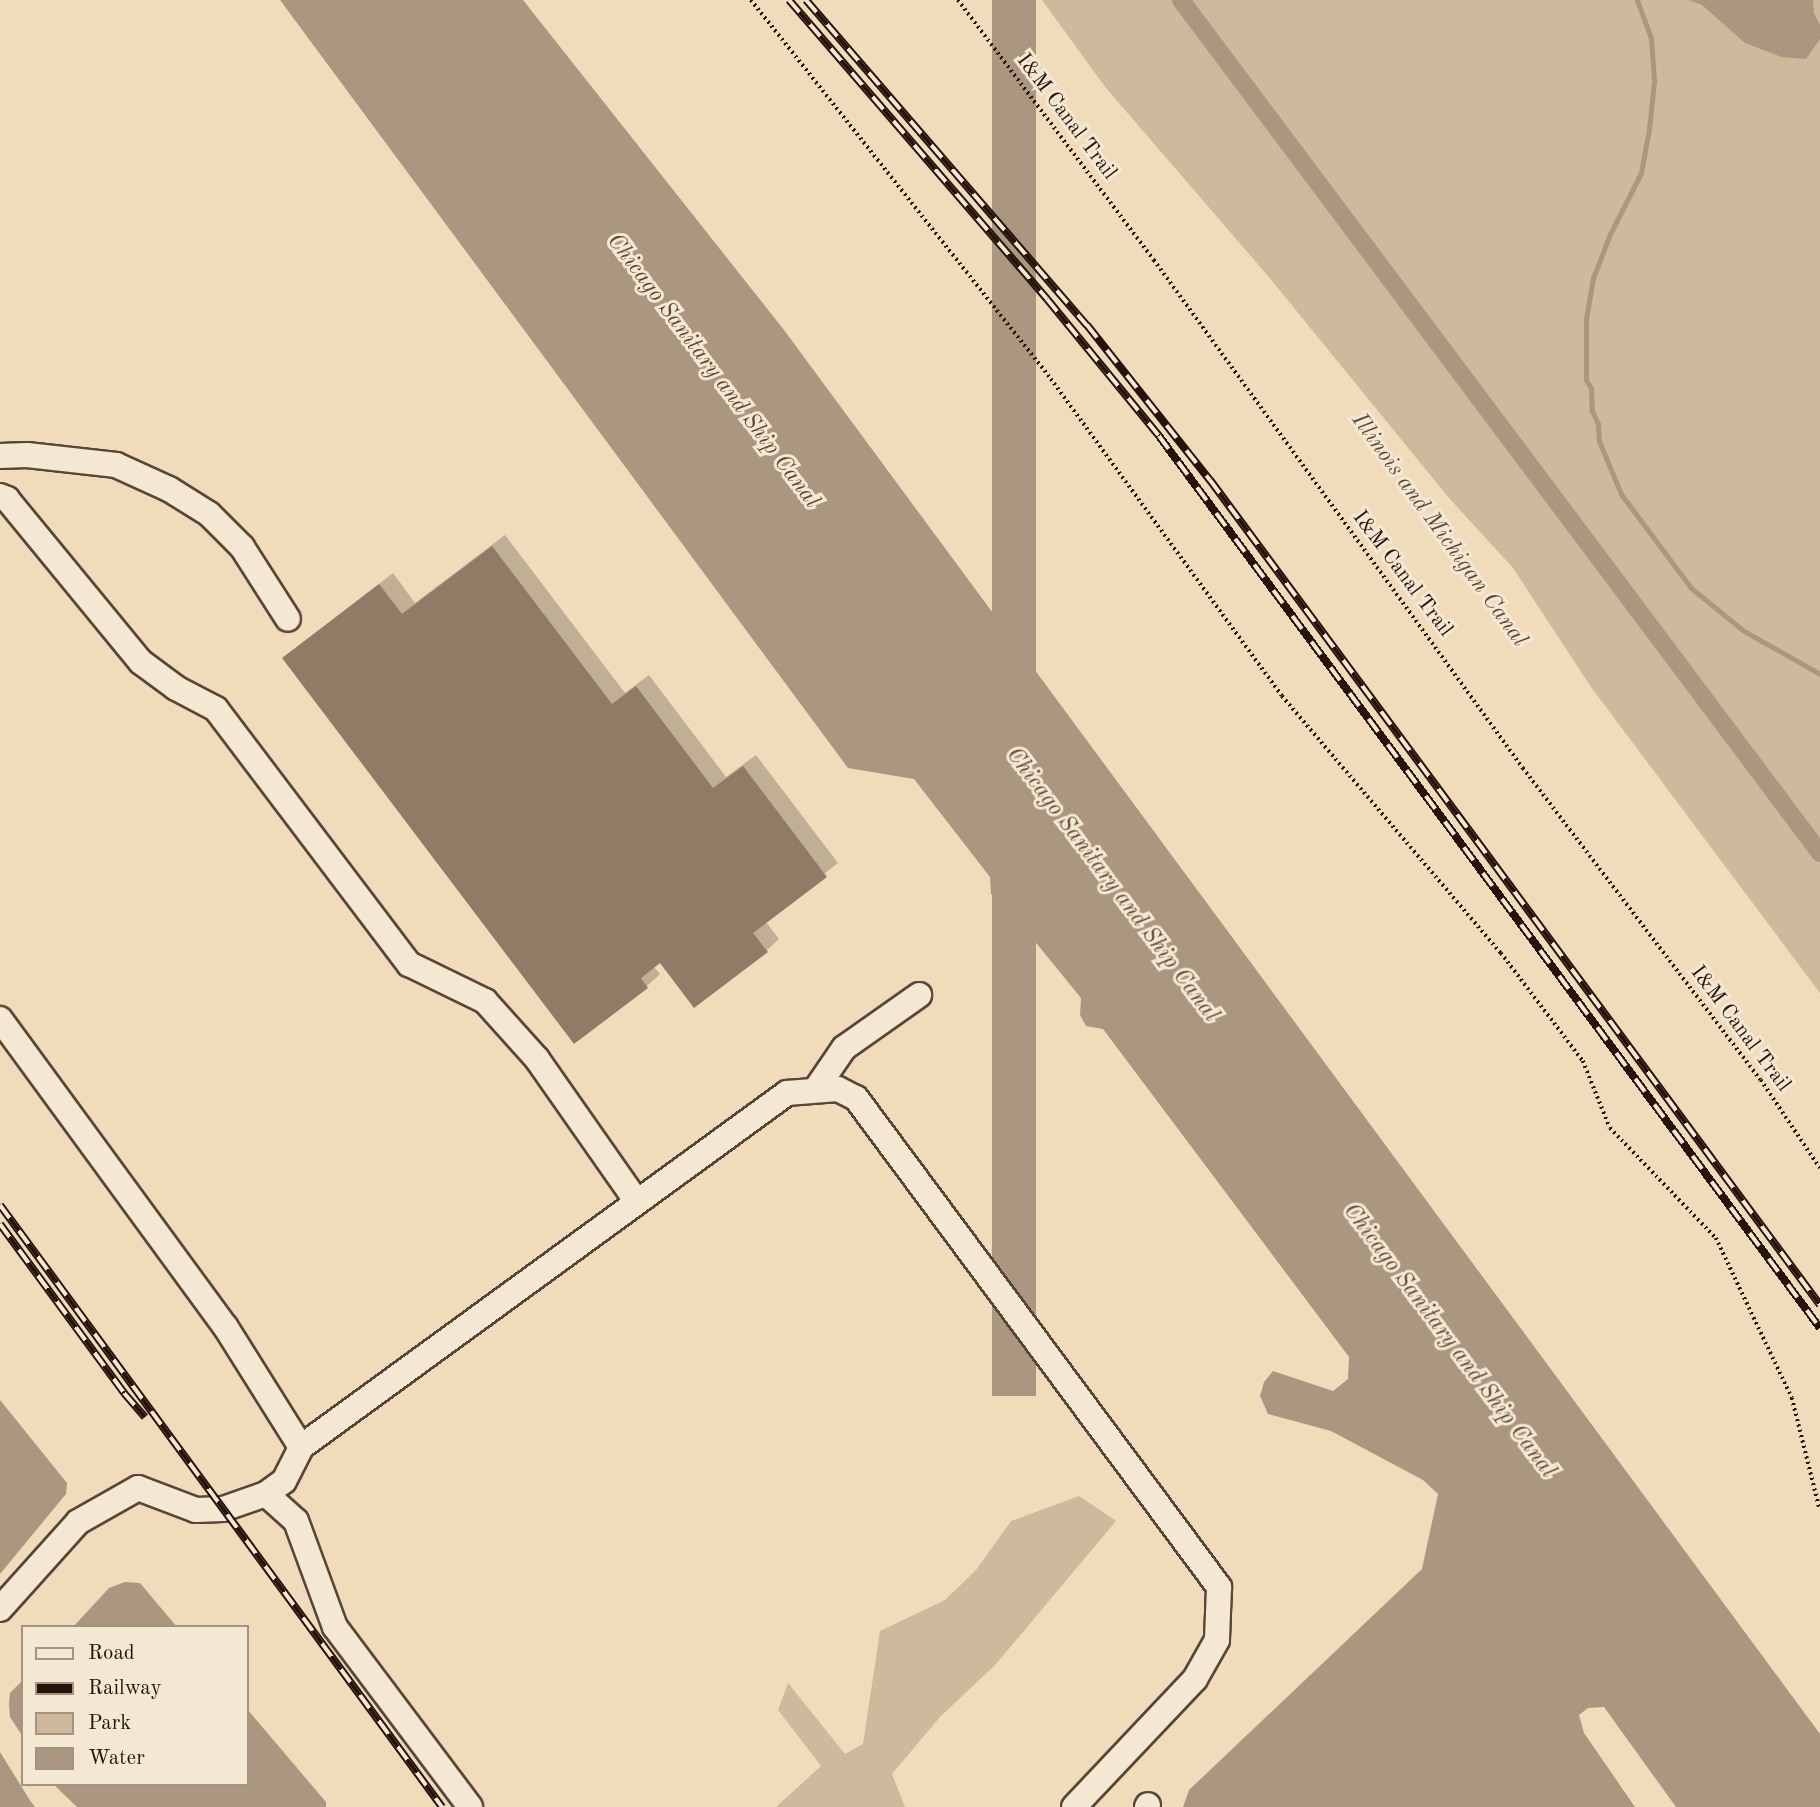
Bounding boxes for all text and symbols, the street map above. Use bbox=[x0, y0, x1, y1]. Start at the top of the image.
street label: I&M Canal Trail bbox=[1010, 49, 1122, 185]
water label: Chicago Sanitary and Ship Canal bbox=[601, 228, 825, 514]
water label: Illinois and Michigan Canal bbox=[1345, 408, 1533, 652]
street label: I&M Canal Trail bbox=[1346, 506, 1458, 642]
water label: Chicago Sanitary and Ship Canal bbox=[1000, 742, 1224, 1028]
street label: I&M Canal Trail bbox=[1684, 961, 1796, 1097]
water label: Chicago Sanitary and Ship Canal bbox=[1337, 1198, 1561, 1484]
legend bbox=[21, 1625, 248, 1786]
text: Road bbox=[88, 1643, 135, 1664]
text: Railway bbox=[88, 1678, 162, 1699]
text: Park bbox=[88, 1713, 131, 1734]
text: Water bbox=[88, 1748, 145, 1769]

